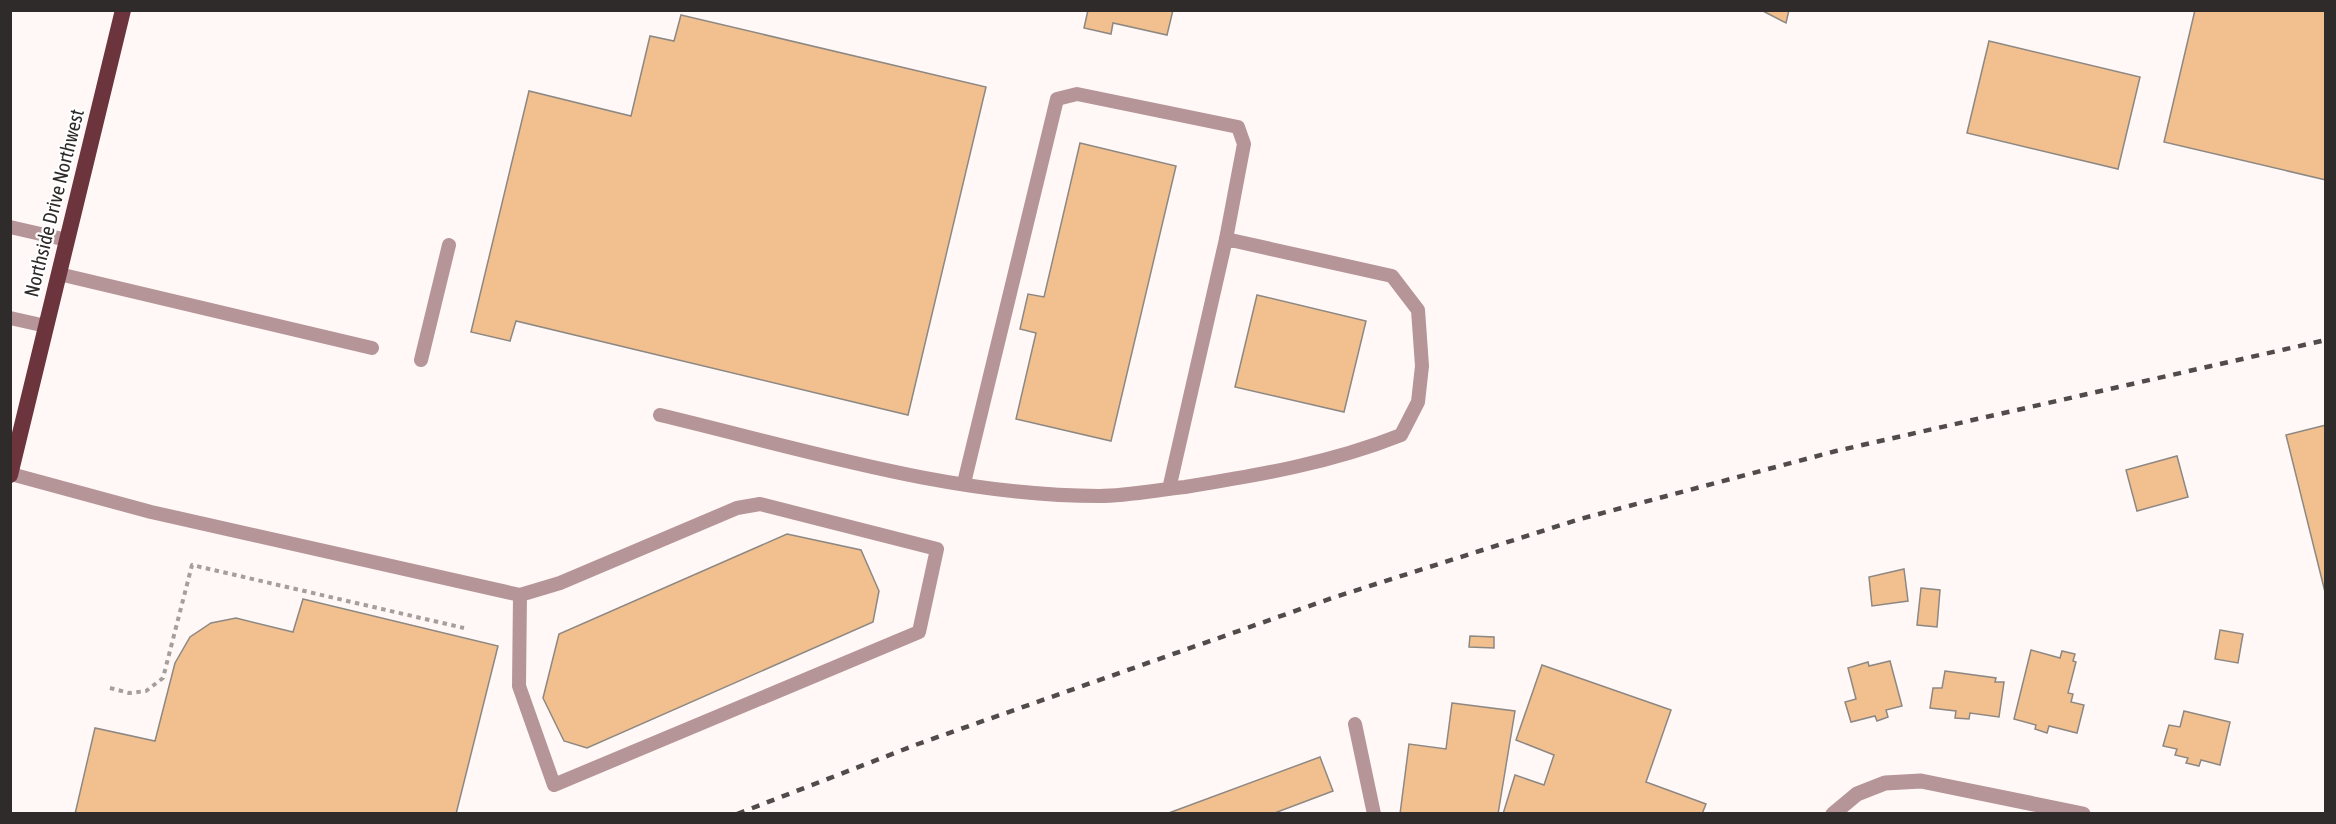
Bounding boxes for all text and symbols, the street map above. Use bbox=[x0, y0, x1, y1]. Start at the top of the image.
street label: Northside Drive Northwest bbox=[19, 106, 88, 299]

